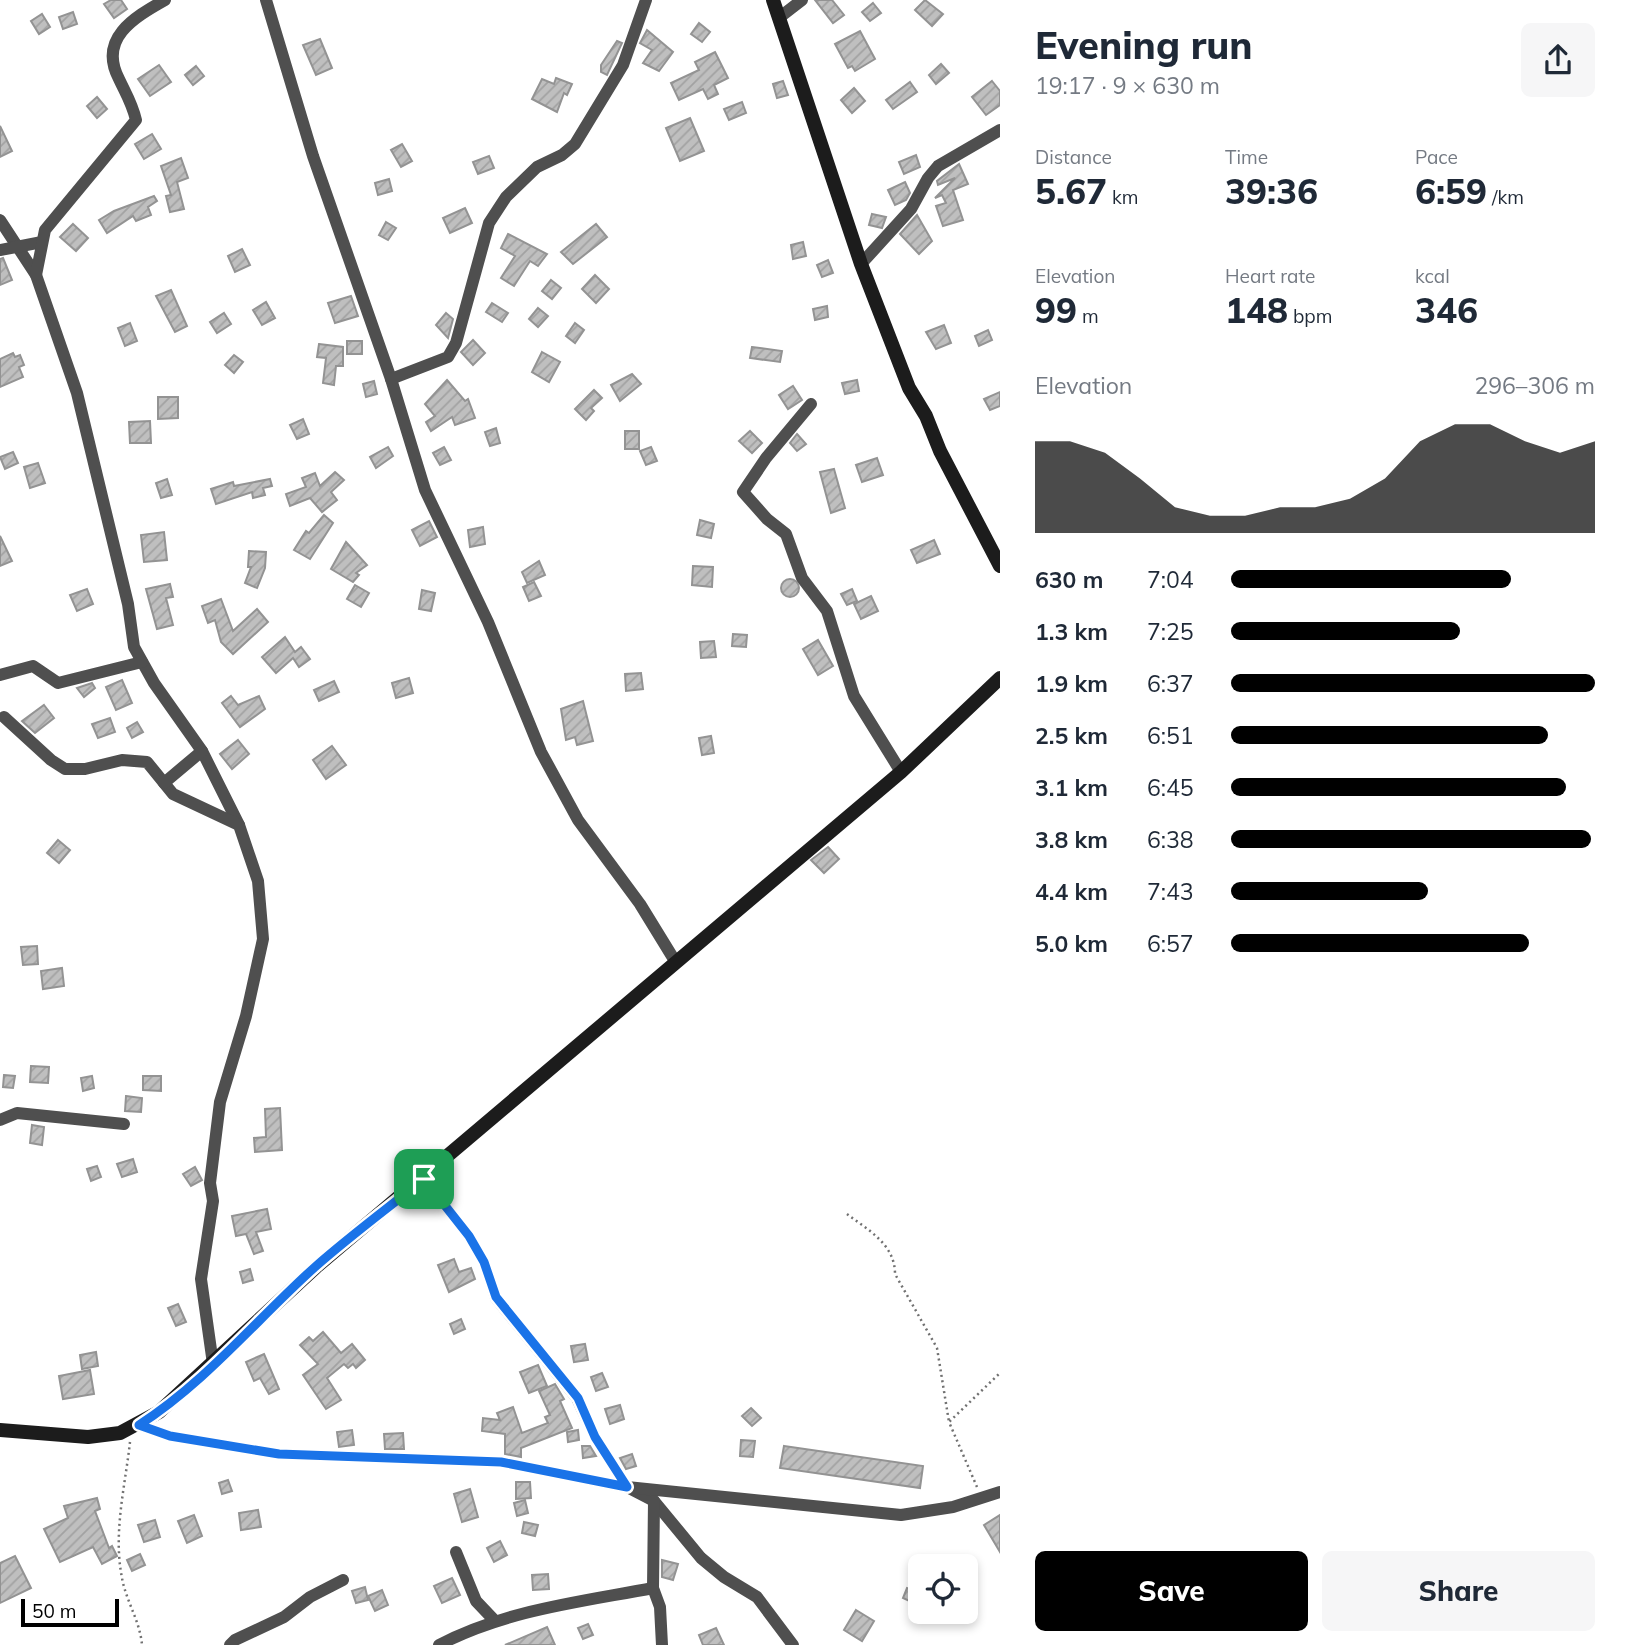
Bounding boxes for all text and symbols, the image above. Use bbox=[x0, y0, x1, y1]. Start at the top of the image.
text: Evening run bbox=[1035, 21, 1253, 69]
button: share bbox=[1521, 23, 1595, 97]
text: 19:17 · 9 × 630 m bbox=[1035, 71, 1220, 100]
text: Distance bbox=[1035, 145, 1112, 169]
text: Time bbox=[1225, 145, 1268, 169]
text: Pace bbox=[1415, 145, 1458, 169]
text: 5.67 bbox=[1035, 169, 1107, 213]
text: 39:36 bbox=[1225, 169, 1318, 213]
text: 6:59 bbox=[1415, 169, 1487, 213]
text: km bbox=[1107, 185, 1139, 209]
text: /km bbox=[1487, 185, 1524, 209]
text: Elevation bbox=[1035, 264, 1115, 288]
text: Heart rate bbox=[1225, 264, 1315, 288]
text: kcal bbox=[1415, 264, 1450, 288]
text: 99 bbox=[1035, 288, 1077, 332]
text: 148 bbox=[1225, 288, 1288, 332]
text: 346 bbox=[1415, 288, 1478, 332]
text: m bbox=[1077, 304, 1099, 328]
text: bpm bbox=[1288, 304, 1332, 328]
text: Elevation bbox=[1035, 371, 1132, 400]
text: 296–306 m bbox=[1474, 371, 1595, 400]
text: 630 m bbox=[1035, 565, 1103, 594]
text: 7:04 bbox=[1147, 565, 1194, 594]
text: 1.3 km bbox=[1035, 617, 1108, 646]
text: 7:25 bbox=[1147, 617, 1194, 646]
text: 1.9 km bbox=[1035, 669, 1108, 698]
text: 6:37 bbox=[1147, 669, 1194, 698]
text: 2.5 km bbox=[1035, 721, 1108, 750]
text: 6:51 bbox=[1147, 721, 1194, 750]
text: 3.1 km bbox=[1035, 773, 1108, 802]
text: 6:45 bbox=[1147, 773, 1194, 802]
text: 3.8 km bbox=[1035, 825, 1108, 854]
text: 6:38 bbox=[1147, 825, 1194, 854]
text: 4.4 km bbox=[1035, 877, 1108, 906]
text: 7:43 bbox=[1147, 877, 1194, 906]
text: 5.0 km bbox=[1035, 929, 1108, 958]
text: 6:57 bbox=[1147, 929, 1194, 958]
pin bbox=[394, 1149, 454, 1209]
icon: arrive bbox=[405, 1160, 443, 1198]
button: Save bbox=[1035, 1551, 1308, 1631]
button: Share bbox=[1322, 1551, 1595, 1631]
map controls bbox=[908, 1554, 978, 1624]
button: locate bbox=[908, 1554, 978, 1624]
scale bar bbox=[21, 1596, 119, 1628]
text: 50 m bbox=[32, 1599, 76, 1623]

